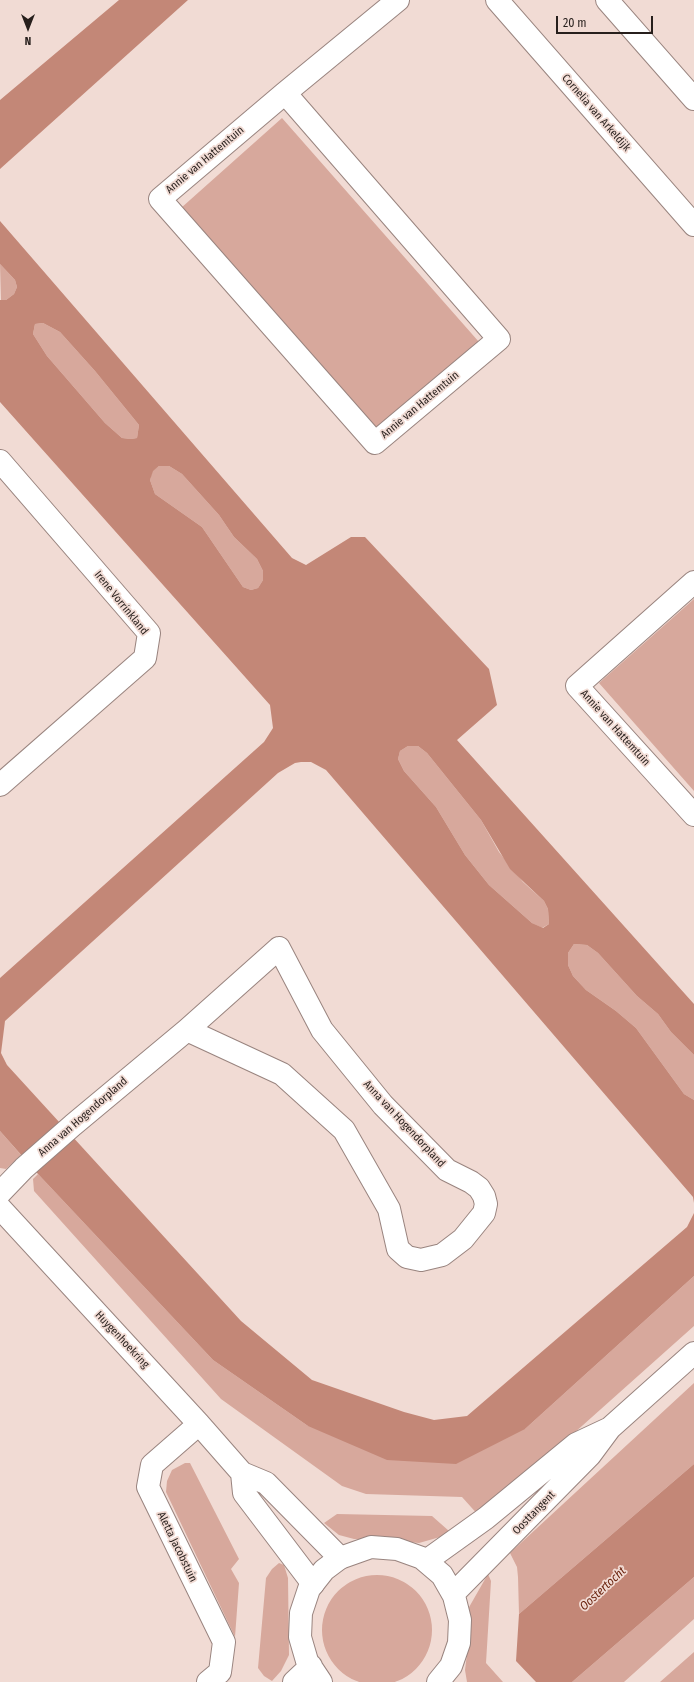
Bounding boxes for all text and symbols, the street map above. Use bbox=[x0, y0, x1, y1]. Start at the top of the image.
north arrow bbox=[8, 8, 48, 48]
scale bar bbox=[558, 8, 655, 34]
text: 20 m bbox=[563, 16, 587, 30]
text: N bbox=[25, 34, 31, 47]
street label: Cornelia van Arkeldijk bbox=[559, 72, 633, 154]
street label: Annie van Hattemtuin bbox=[163, 124, 247, 196]
street label: Annie van Hattemtuin bbox=[378, 369, 462, 441]
street label: Irene Vorrinkland bbox=[91, 569, 151, 637]
street label: Annie van Hattemtuin bbox=[577, 687, 653, 769]
street label: Anna van Hogendorpland bbox=[36, 1075, 130, 1159]
street label: Anna van Hogendorpland bbox=[360, 1078, 448, 1170]
street label: Huygenhoekring bbox=[92, 1309, 152, 1371]
street label: Oosttangent bbox=[510, 1488, 558, 1538]
street label: Aletta Jacobstuin bbox=[154, 1510, 200, 1584]
water label: Oostertocht bbox=[577, 1564, 629, 1614]

